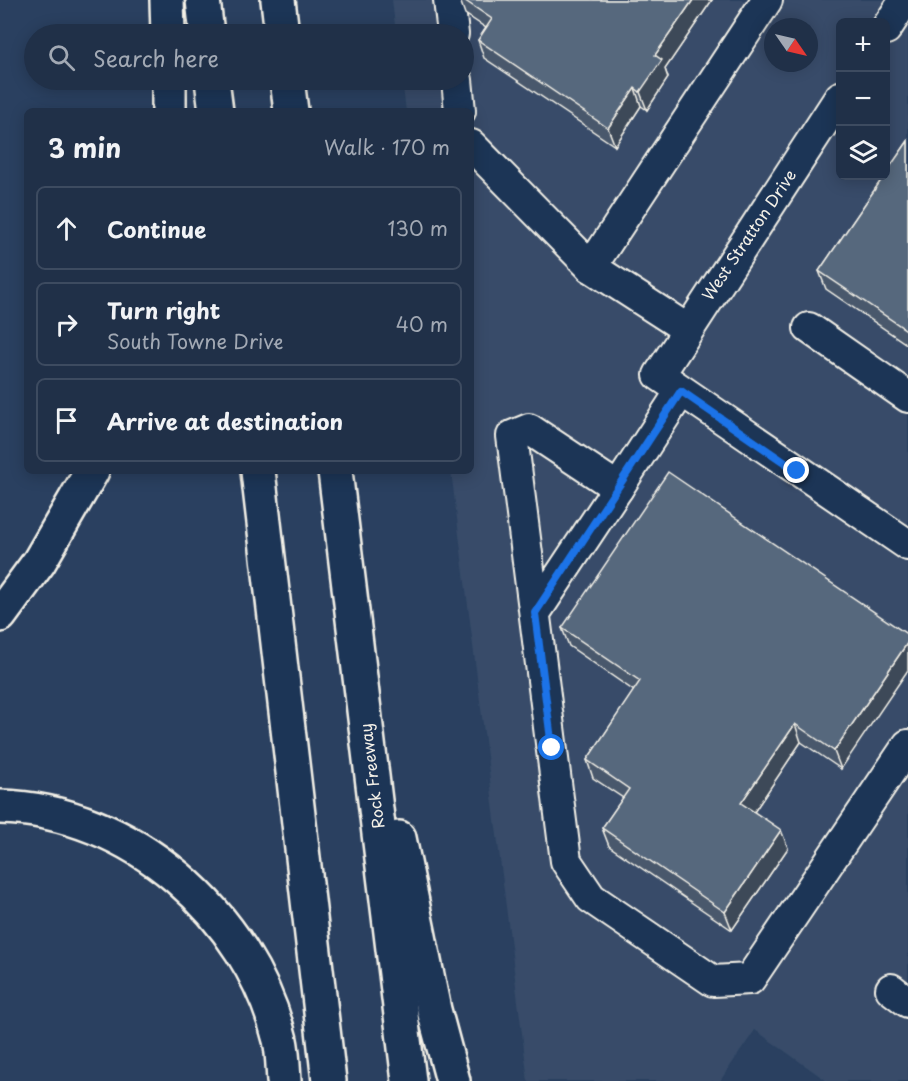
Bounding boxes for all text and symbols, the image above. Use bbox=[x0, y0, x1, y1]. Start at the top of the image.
north arrow bbox=[764, 18, 818, 72]
map controls bbox=[836, 18, 890, 180]
button: + bbox=[836, 18, 890, 72]
search box bbox=[24, 24, 474, 90]
icon: search bbox=[45, 41, 78, 74]
text: Search here bbox=[93, 41, 219, 74]
button: − bbox=[836, 72, 890, 126]
button: layers bbox=[836, 126, 890, 180]
text: 3 min bbox=[48, 128, 121, 167]
text: Walk · 170 m bbox=[324, 132, 450, 162]
street label: West Stratton Drive bbox=[695, 164, 801, 305]
icon: ahead bbox=[50, 212, 83, 245]
text: Continue bbox=[107, 212, 206, 245]
text: 130 m bbox=[388, 213, 448, 243]
text: Turn right bbox=[107, 293, 220, 326]
icon: right bbox=[50, 308, 83, 341]
text: 40 m bbox=[396, 309, 448, 339]
text: South Towne Drive bbox=[107, 326, 283, 356]
icon: arrive bbox=[50, 404, 83, 437]
text: Arrive at destination bbox=[107, 404, 343, 437]
route end bbox=[783, 457, 809, 483]
street label: Rock Freeway bbox=[353, 722, 389, 830]
route start bbox=[538, 734, 564, 760]

